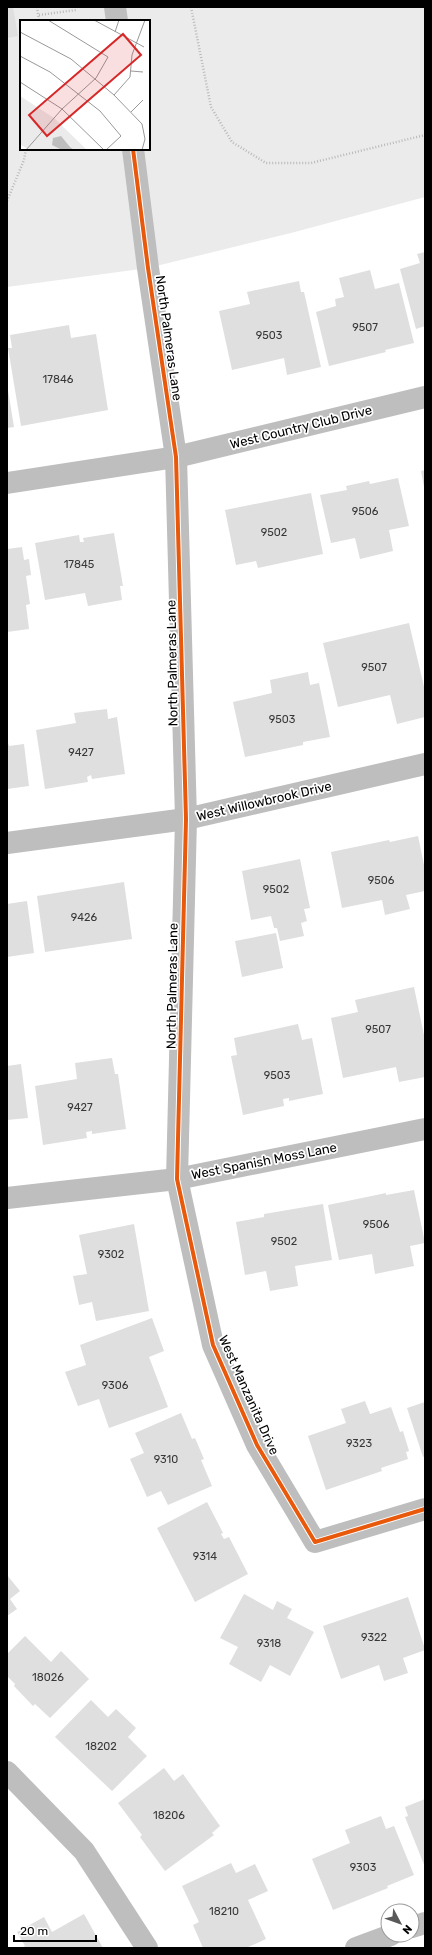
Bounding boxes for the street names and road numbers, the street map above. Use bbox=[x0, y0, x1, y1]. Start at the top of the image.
street label: North Palmeras Lane bbox=[153, 274, 185, 402]
street label: West Country Club Drive bbox=[228, 402, 374, 452]
street label: North Palmeras Lane bbox=[163, 600, 181, 726]
street label: West Willowbrook Drive bbox=[195, 778, 333, 824]
street label: North Palmeras Lane bbox=[163, 923, 181, 1049]
street label: West Spanish Moss Lane bbox=[190, 1140, 338, 1182]
street label: West Manzanita Drive bbox=[216, 1333, 282, 1457]

